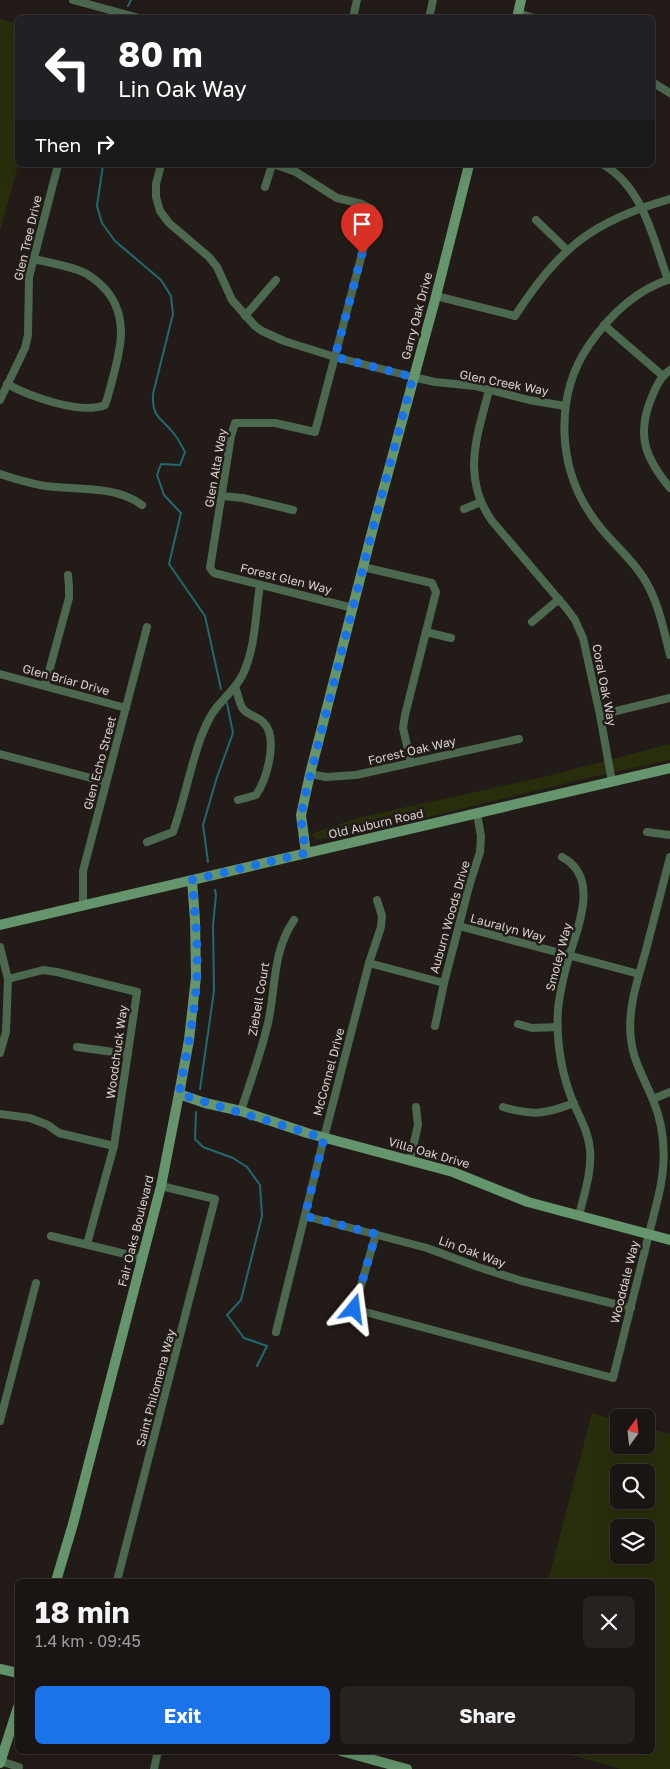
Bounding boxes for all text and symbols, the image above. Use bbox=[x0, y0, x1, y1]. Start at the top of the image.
text: 80 m bbox=[118, 33, 203, 75]
icon: left bbox=[35, 35, 100, 100]
text: Lin Oak Way bbox=[118, 75, 247, 102]
icon: right bbox=[91, 130, 119, 158]
text: Then bbox=[35, 133, 81, 156]
street label: Glen Tree Drive bbox=[10, 194, 45, 282]
pin bbox=[341, 203, 383, 254]
icon: arrive bbox=[348, 210, 376, 238]
street label: Garry Oak Drive bbox=[398, 270, 435, 361]
street label: Glen Creek Way bbox=[458, 367, 550, 399]
street label: Glen Alta Way bbox=[201, 427, 230, 509]
street label: Forest Glen Way bbox=[239, 560, 334, 597]
street label: Coral Oak Way bbox=[589, 643, 620, 727]
street label: Glen Briar Drive bbox=[21, 661, 111, 698]
street label: Glen Echo Street bbox=[80, 714, 119, 811]
street label: Forest Oak Way bbox=[367, 733, 458, 768]
street label: Old Auburn Road bbox=[327, 805, 425, 842]
street label: Auburn Woods Drive bbox=[426, 859, 473, 975]
street label: Lauralyn Way bbox=[469, 910, 548, 945]
street label: Smoley Way bbox=[542, 921, 575, 993]
street label: Ziebell Court bbox=[245, 961, 272, 1037]
street label: Woodchuck Way bbox=[102, 1004, 131, 1100]
street label: McConnel Drive bbox=[310, 1026, 347, 1118]
street label: Villa Oak Drive bbox=[387, 1134, 472, 1171]
street label: Fair Oaks Boulevard bbox=[114, 1174, 157, 1288]
street label: Lin Oak Way bbox=[437, 1232, 508, 1271]
street label: Wooddale Way bbox=[607, 1239, 642, 1325]
position arrow bbox=[327, 1282, 379, 1334]
street label: Saint Philomena Way bbox=[133, 1327, 179, 1448]
north arrow bbox=[610, 1409, 655, 1454]
map controls bbox=[610, 1409, 655, 1564]
button: search bbox=[610, 1464, 655, 1509]
button: layers bbox=[610, 1519, 655, 1564]
text: 18 min bbox=[35, 1594, 130, 1630]
button: close bbox=[583, 1596, 635, 1648]
text: 1.4 km · 09:45 bbox=[35, 1631, 141, 1651]
button: Exit bbox=[35, 1686, 330, 1744]
button: Share bbox=[340, 1686, 635, 1744]

